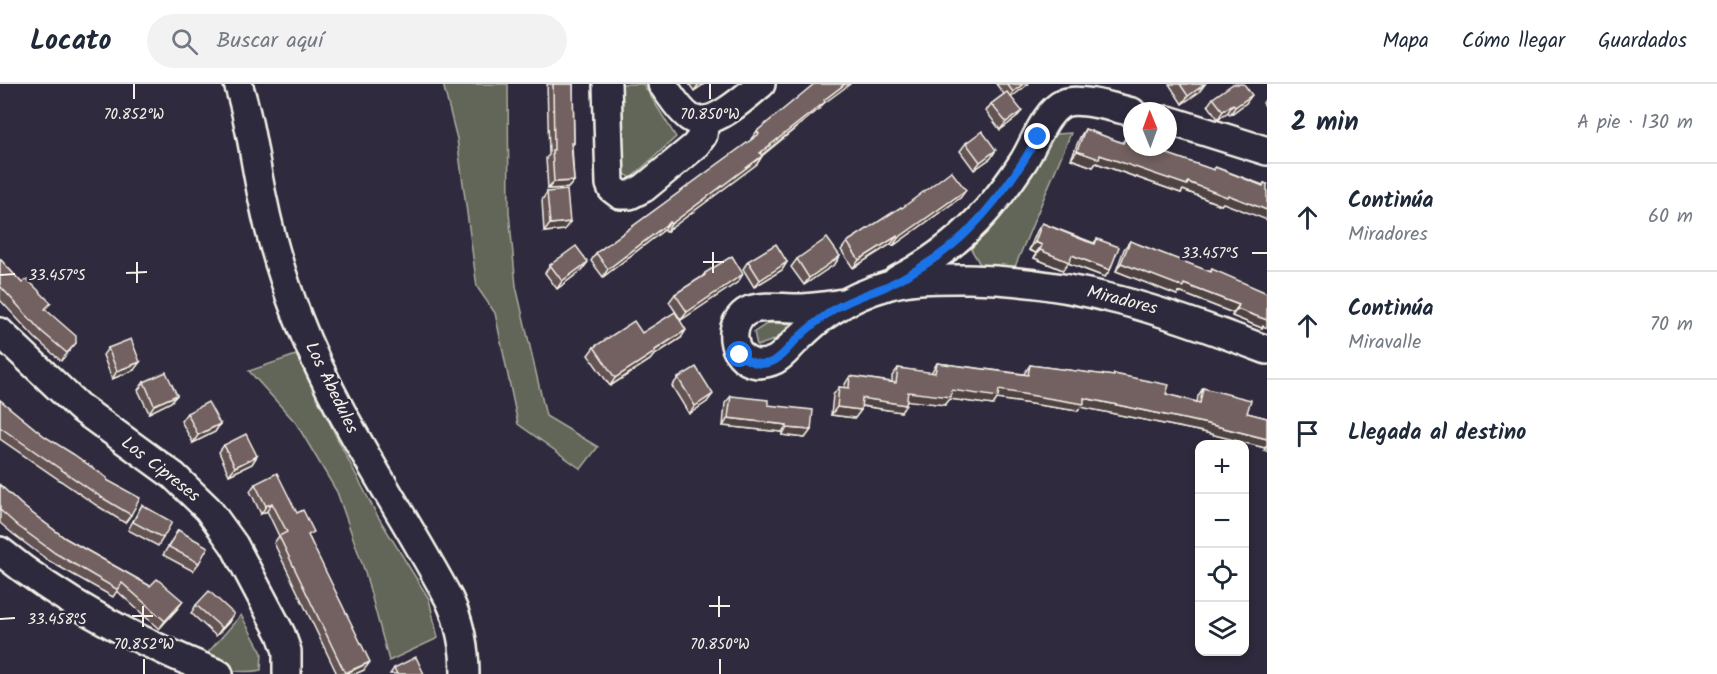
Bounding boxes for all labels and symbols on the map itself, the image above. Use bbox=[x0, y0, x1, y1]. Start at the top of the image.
north arrow bbox=[1123, 102, 1177, 156]
text: 70.852°W bbox=[104, 103, 165, 127]
text: 70.850°W bbox=[680, 103, 740, 127]
route end bbox=[1024, 123, 1050, 149]
text: 33.457°S bbox=[1182, 242, 1239, 266]
text: 33.457°S bbox=[29, 264, 86, 288]
street label: Miradores bbox=[1084, 278, 1161, 324]
street label: Los Abedules bbox=[296, 337, 366, 439]
route start bbox=[726, 341, 752, 367]
street label: Los Cipreses bbox=[114, 430, 206, 511]
text: 33.458°S bbox=[27, 608, 87, 632]
text: 70.852°W bbox=[114, 633, 175, 657]
text: 70.850°W bbox=[690, 633, 750, 657]

